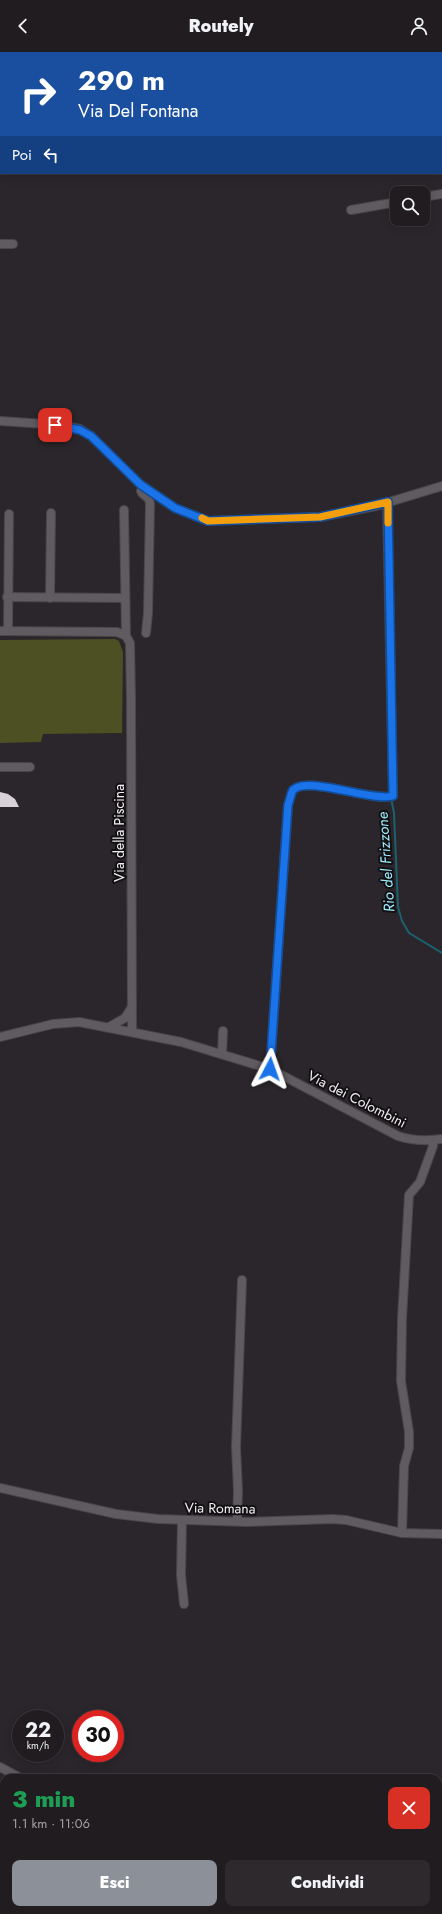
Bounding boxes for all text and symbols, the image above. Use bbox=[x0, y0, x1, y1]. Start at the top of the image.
text: Routely bbox=[188, 13, 254, 39]
icon: back bbox=[12, 15, 34, 37]
icon: person bbox=[408, 15, 430, 37]
text: 290 m bbox=[78, 60, 165, 101]
icon: right bbox=[12, 68, 64, 120]
text: Via Del Fontana bbox=[78, 98, 199, 124]
text: Poi bbox=[12, 144, 32, 166]
icon: left bbox=[40, 144, 62, 166]
map controls bbox=[390, 186, 430, 226]
button: search bbox=[390, 186, 430, 226]
pin bbox=[38, 408, 72, 442]
icon: arrive bbox=[44, 414, 66, 436]
street label: Via della Piscina bbox=[109, 784, 129, 882]
water label: Rio del Frizzone bbox=[371, 811, 400, 913]
position arrow bbox=[249, 1048, 291, 1090]
street label: Via dei Colombini bbox=[304, 1065, 410, 1133]
street label: Via Romana bbox=[184, 1497, 256, 1519]
speed limit sign: 30 bbox=[72, 1710, 124, 1762]
text: 22 bbox=[25, 1716, 51, 1745]
text: km/h bbox=[27, 1738, 49, 1753]
text: 3 min bbox=[12, 1781, 76, 1816]
button: close bbox=[388, 1787, 430, 1829]
text: 1.1 km · 11:06 bbox=[12, 1814, 90, 1833]
button: Esci bbox=[12, 1860, 217, 1906]
button: Condividi bbox=[225, 1860, 430, 1906]

